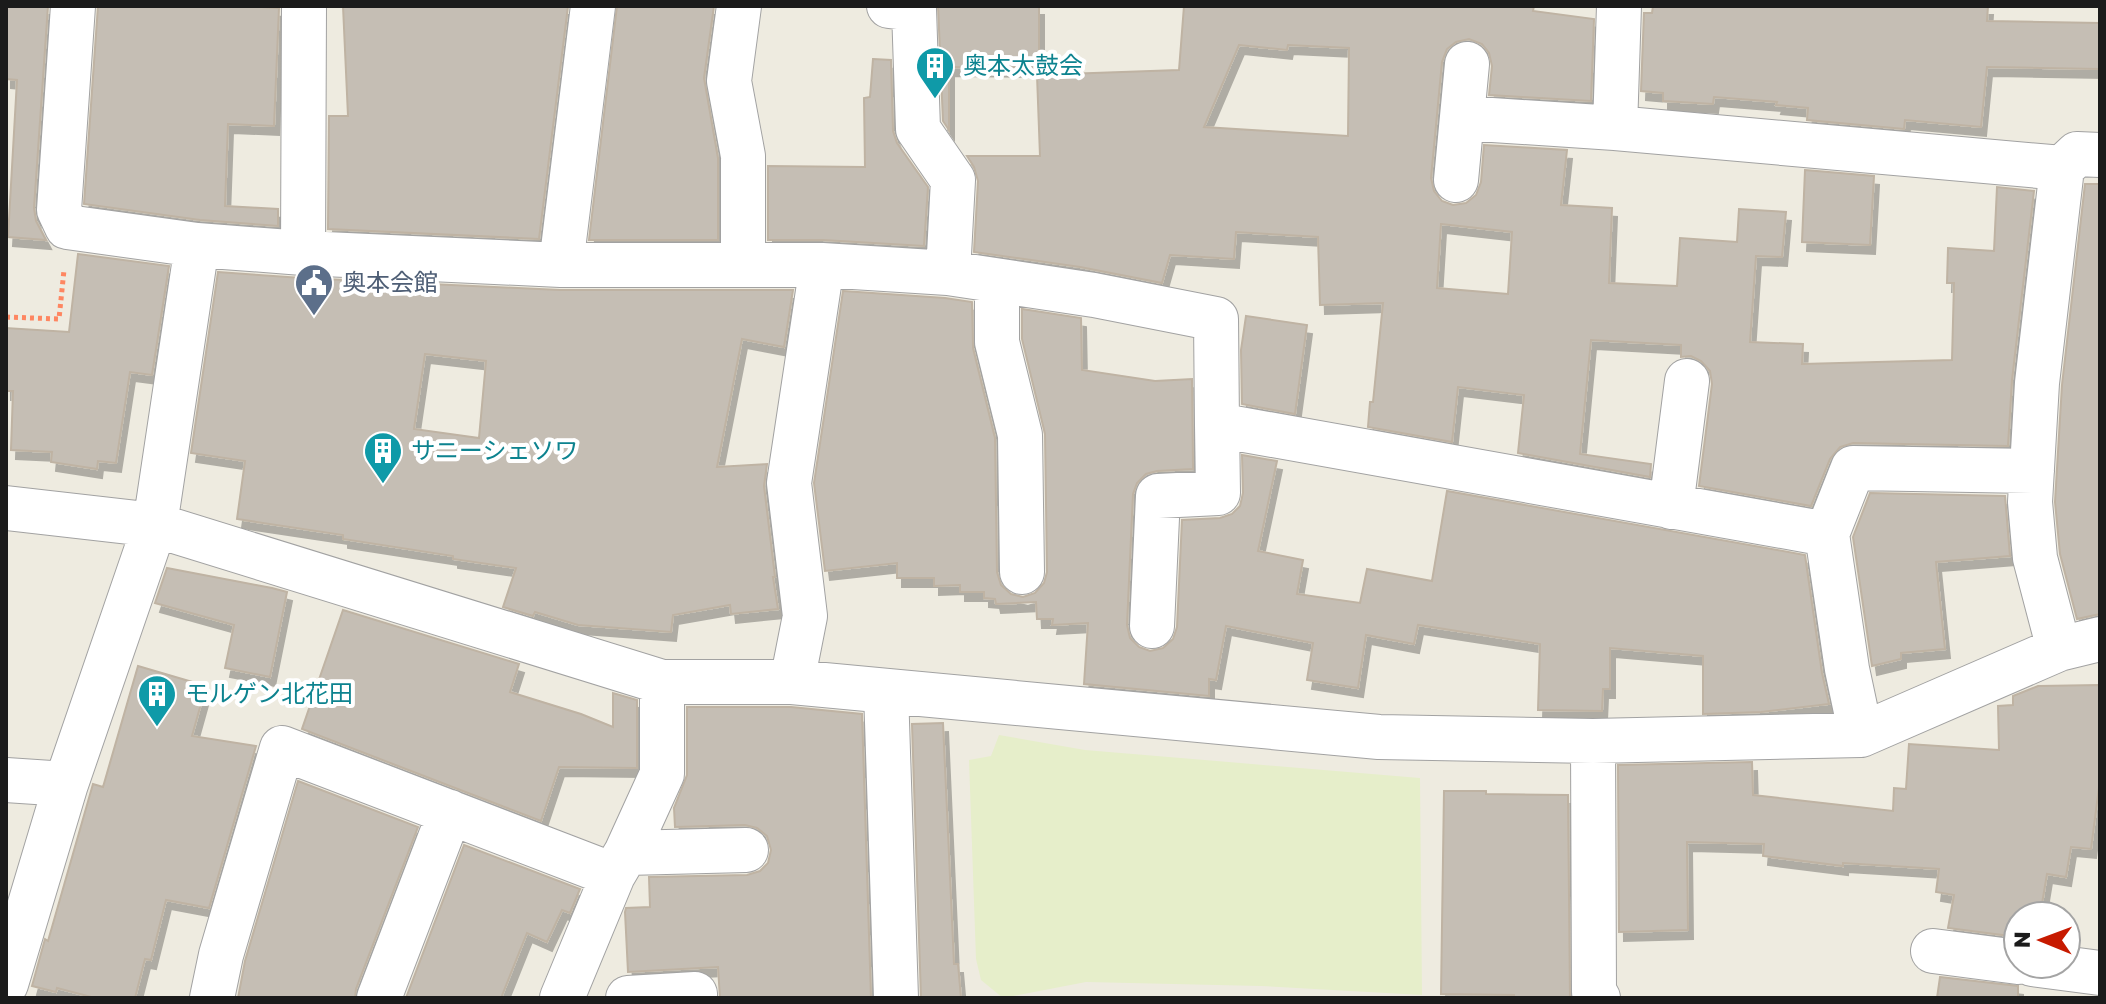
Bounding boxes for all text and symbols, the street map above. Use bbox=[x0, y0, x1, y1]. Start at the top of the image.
building icon: 奥本太鼓会 bbox=[914, 45, 956, 100]
place label: 奥本太鼓会 bbox=[963, 50, 1083, 79]
public building icon: 奥本会館 bbox=[293, 262, 335, 317]
place label: 奥本会館 bbox=[342, 267, 438, 296]
building icon: サニーシェソワ bbox=[362, 430, 404, 485]
place label: サニーシェソワ bbox=[411, 435, 579, 464]
building icon: モルゲン北花田 bbox=[136, 673, 178, 728]
place label: モルゲン北花田 bbox=[185, 678, 353, 707]
north arrow bbox=[2002, 900, 2082, 980]
text: N bbox=[2008, 931, 2035, 948]

